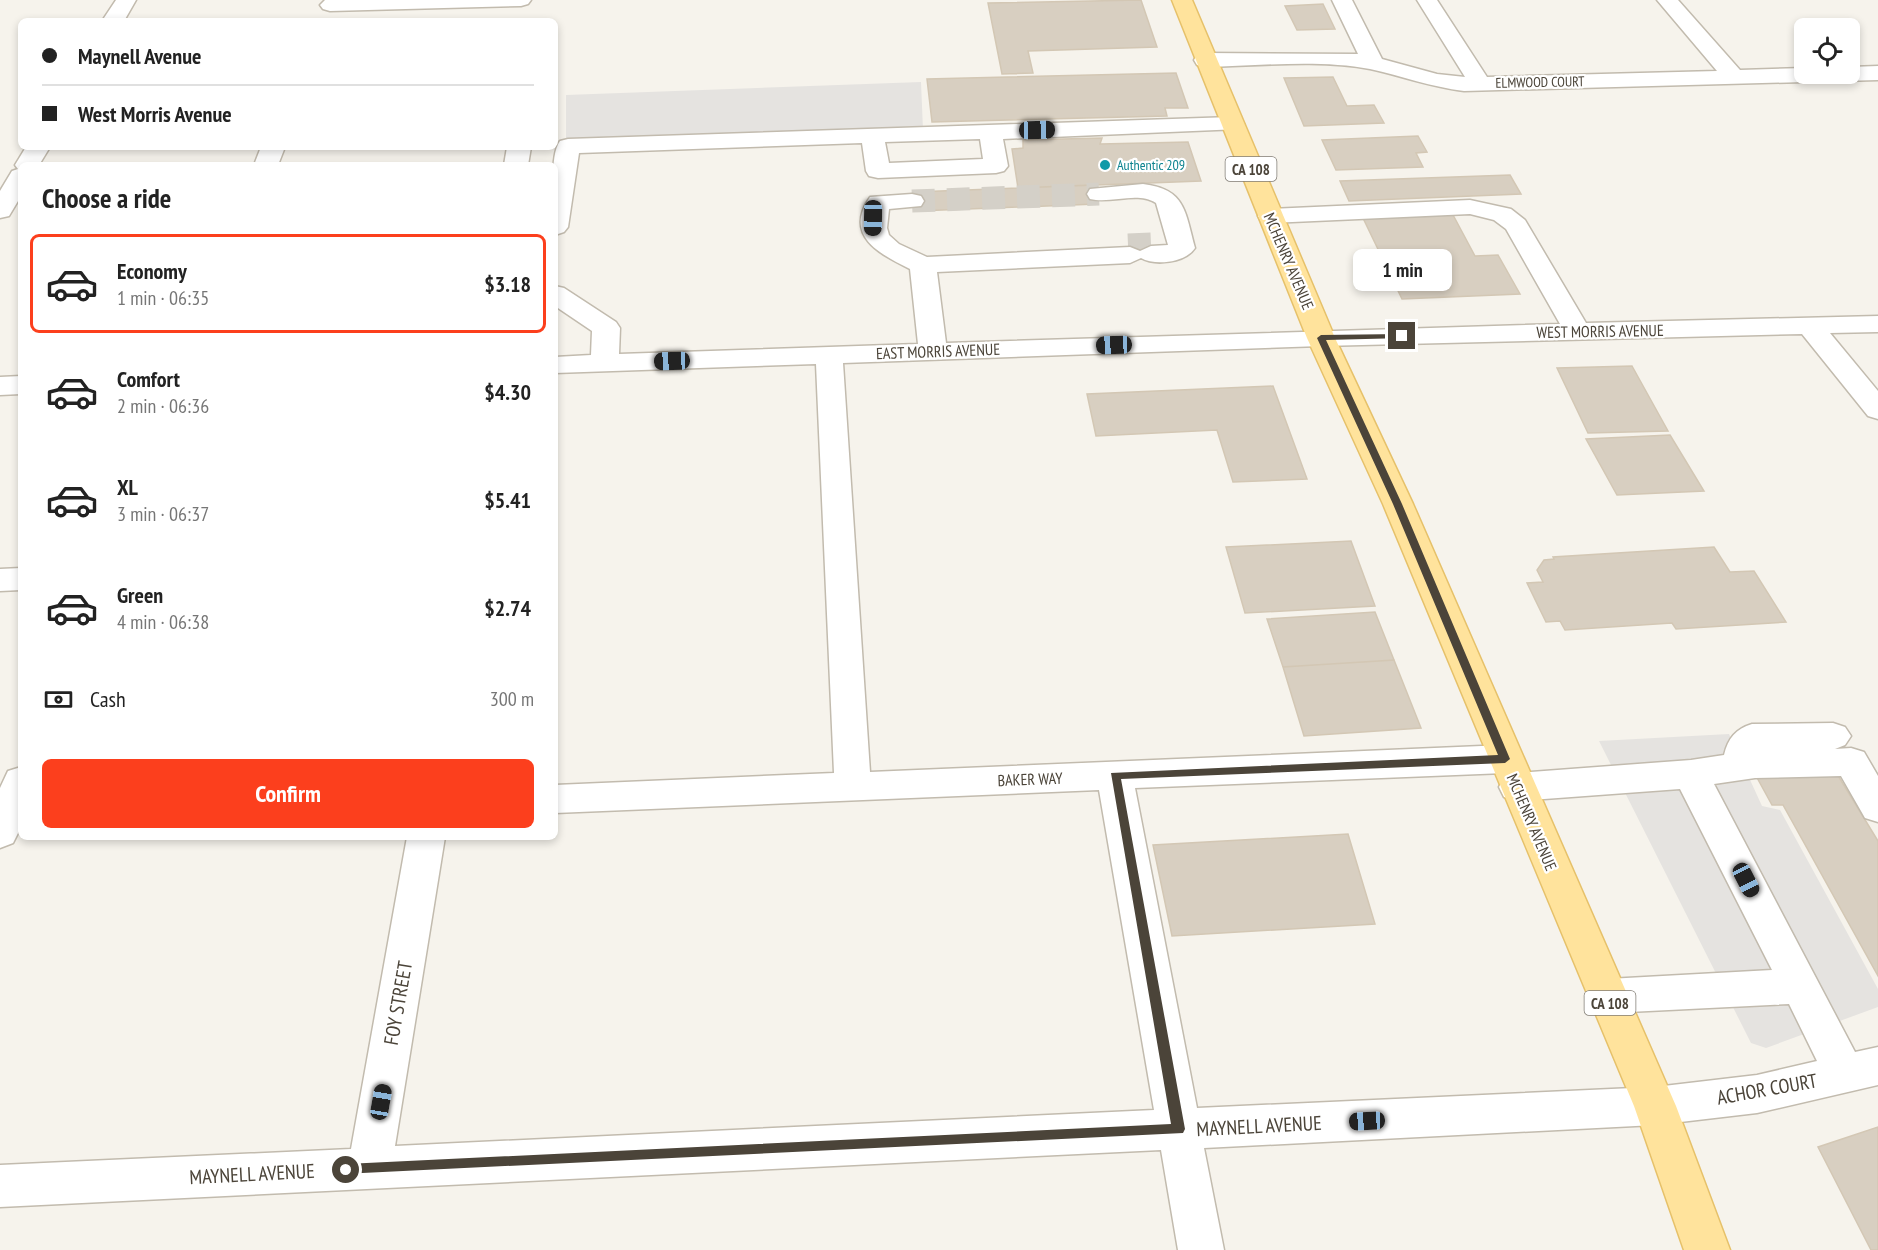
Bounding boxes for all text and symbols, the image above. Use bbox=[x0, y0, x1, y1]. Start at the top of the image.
map controls bbox=[1794, 18, 1860, 84]
button: locate bbox=[1794, 18, 1860, 84]
text: Maynell Avenue bbox=[78, 42, 201, 70]
street label: ELMWOOD COURT bbox=[1495, 72, 1585, 92]
text: West Morris Avenue bbox=[78, 100, 232, 128]
car bbox=[1019, 121, 1055, 139]
place label: Authentic 209 bbox=[1117, 156, 1185, 174]
road number: CA 108 bbox=[1226, 157, 1276, 181]
marker: Authentic 209 bbox=[1098, 158, 1112, 172]
text: Choose a ride bbox=[42, 181, 171, 215]
car bbox=[864, 200, 882, 236]
street label: MCHENRY AVENUE bbox=[1260, 209, 1318, 313]
callout: 1 min bbox=[1352, 249, 1452, 291]
icon: car bbox=[45, 257, 99, 311]
text: Economy bbox=[117, 257, 187, 285]
text: 1 min bbox=[1382, 257, 1423, 283]
text: $3.18 bbox=[484, 270, 531, 298]
text: 1 min · 06:35 bbox=[117, 285, 209, 311]
street label: WEST MORRIS AVENUE bbox=[1536, 320, 1664, 342]
route end bbox=[1388, 322, 1415, 349]
car bbox=[1096, 335, 1132, 355]
street label: EAST MORRIS AVENUE bbox=[876, 339, 1001, 363]
car bbox=[654, 351, 690, 371]
icon: car bbox=[45, 365, 99, 419]
text: Comfort bbox=[117, 365, 180, 393]
text: $4.30 bbox=[484, 378, 531, 406]
text: 2 min · 06:36 bbox=[117, 393, 209, 419]
icon: car bbox=[45, 473, 99, 527]
text: XL bbox=[117, 473, 138, 501]
text: $5.41 bbox=[484, 486, 531, 514]
text: 3 min · 06:37 bbox=[117, 501, 209, 527]
icon: car bbox=[45, 581, 99, 635]
text: Green bbox=[117, 581, 163, 609]
text: $2.74 bbox=[484, 594, 531, 622]
text: 4 min · 06:38 bbox=[117, 609, 209, 635]
icon: cash bbox=[42, 683, 75, 716]
text: Cash bbox=[90, 685, 126, 713]
text: 300 m bbox=[490, 686, 534, 712]
button: Confirm bbox=[42, 759, 534, 828]
street label: BAKER WAY bbox=[997, 768, 1064, 790]
street label: MCHENRY AVENUE bbox=[1503, 770, 1561, 874]
car bbox=[1730, 860, 1762, 900]
street label: FOY STREET bbox=[378, 959, 418, 1047]
road number: CA 108 bbox=[1584, 991, 1636, 1015]
street label: ACHOR COURT bbox=[1715, 1067, 1819, 1111]
car bbox=[369, 1083, 393, 1121]
street label: MAYNELL AVENUE bbox=[1196, 1110, 1322, 1142]
car bbox=[1349, 1111, 1385, 1131]
route start bbox=[332, 1156, 359, 1183]
street label: MAYNELL AVENUE bbox=[189, 1158, 315, 1190]

